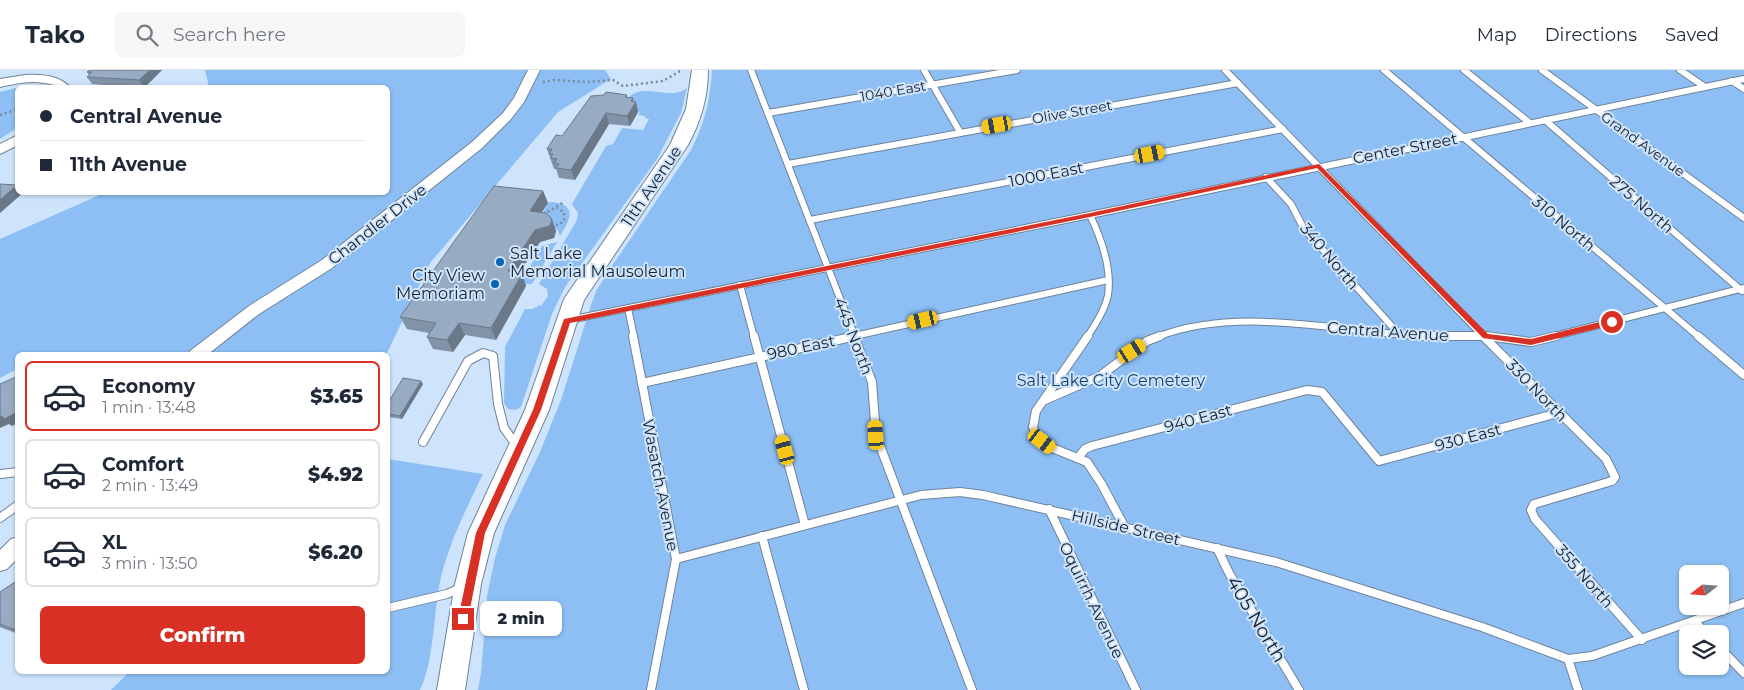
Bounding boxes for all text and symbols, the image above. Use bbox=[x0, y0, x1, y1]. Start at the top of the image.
search box bbox=[115, 12, 465, 57]
text: Tako bbox=[25, 20, 85, 49]
icon: search bbox=[133, 21, 161, 49]
text: Search here bbox=[173, 23, 286, 46]
text: Map bbox=[1477, 24, 1517, 46]
text: Directions bbox=[1545, 24, 1637, 46]
text: Saved bbox=[1665, 24, 1719, 46]
street label: 1040 East bbox=[859, 76, 928, 106]
street label: Olive Street bbox=[1030, 96, 1114, 128]
text: Central Avenue bbox=[70, 105, 222, 128]
street label: Grand Avenue bbox=[1597, 107, 1689, 181]
car bbox=[980, 115, 1013, 135]
street label: Center Street bbox=[1351, 129, 1460, 168]
street label: 11th Avenue bbox=[617, 142, 685, 230]
car bbox=[1133, 144, 1166, 164]
text: 11th Avenue bbox=[70, 153, 187, 176]
street label: 1000 East bbox=[1007, 158, 1086, 191]
street label: 275 North bbox=[1606, 171, 1678, 237]
street label: Chandler Drive bbox=[324, 180, 430, 269]
street label: 310 North bbox=[1528, 191, 1599, 255]
street label: 340 North bbox=[1296, 219, 1363, 294]
place label: Salt Lake Memorial Mausoleum bbox=[510, 244, 686, 281]
marker: Salt Lake Memorial Mausoleum bbox=[494, 256, 506, 268]
place label: City View Memoriam bbox=[396, 266, 485, 303]
marker: City View Memoriam bbox=[489, 278, 501, 290]
street label: 445 North bbox=[830, 295, 877, 378]
car bbox=[906, 309, 939, 331]
route start bbox=[1601, 311, 1623, 333]
street label: Central Avenue bbox=[1326, 318, 1450, 345]
street label: 980 East bbox=[765, 331, 837, 364]
car bbox=[1115, 337, 1148, 365]
street label: 330 North bbox=[1502, 355, 1571, 426]
park label: Salt Lake City Cemetery bbox=[1017, 371, 1206, 390]
icon: car bbox=[42, 374, 87, 419]
text: Economy bbox=[102, 375, 195, 398]
text: $3.65 bbox=[310, 385, 363, 408]
text: 1 min · 13:48 bbox=[102, 398, 196, 417]
street label: 940 East bbox=[1162, 400, 1235, 437]
street label: Wasatch Avenue bbox=[638, 417, 683, 553]
street label: 930 East bbox=[1433, 419, 1504, 455]
car bbox=[867, 420, 884, 450]
car bbox=[1025, 426, 1058, 456]
car bbox=[773, 434, 796, 466]
icon: car bbox=[42, 452, 87, 497]
text: Comfort bbox=[102, 453, 184, 476]
text: $4.92 bbox=[308, 463, 363, 486]
text: 2 min · 13:49 bbox=[102, 476, 198, 495]
street label: Hillside Street bbox=[1070, 506, 1183, 549]
icon: car bbox=[42, 530, 87, 575]
text: XL bbox=[102, 531, 127, 554]
street label: Oquirrh Avenue bbox=[1055, 539, 1128, 662]
text: $6.20 bbox=[308, 541, 363, 564]
street label: 355 North bbox=[1552, 541, 1617, 612]
text: 3 min · 13:50 bbox=[102, 554, 198, 573]
north arrow bbox=[1679, 565, 1729, 615]
map controls bbox=[1679, 565, 1729, 675]
street label: 405 North bbox=[1222, 572, 1291, 667]
callout: 2 min bbox=[480, 602, 563, 636]
button: Confirm bbox=[40, 606, 365, 664]
route end bbox=[452, 608, 474, 630]
text: 2 min bbox=[497, 609, 545, 628]
button: layers bbox=[1679, 625, 1729, 675]

